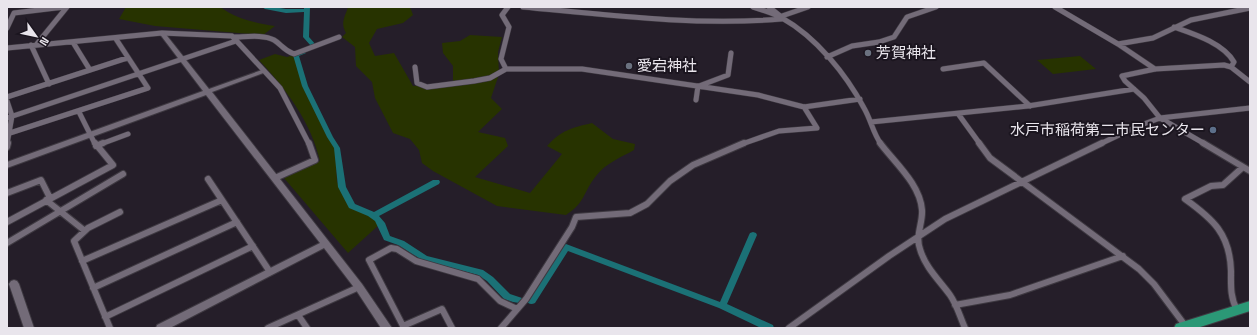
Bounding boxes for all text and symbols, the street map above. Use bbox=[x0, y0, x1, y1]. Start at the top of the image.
north arrow bbox=[16, 16, 56, 56]
text: N bbox=[37, 35, 52, 48]
place label: 芳賀神社 bbox=[876, 43, 936, 62]
marker: 芳賀神社 bbox=[863, 48, 873, 58]
place label: 愛宕神社 bbox=[637, 56, 697, 75]
marker: 愛宕神社 bbox=[624, 61, 634, 71]
place label: 水戸市稲荷第二市民センター bbox=[1010, 120, 1205, 139]
marker: 水戸市稲荷第二市民センター bbox=[1208, 125, 1218, 135]

